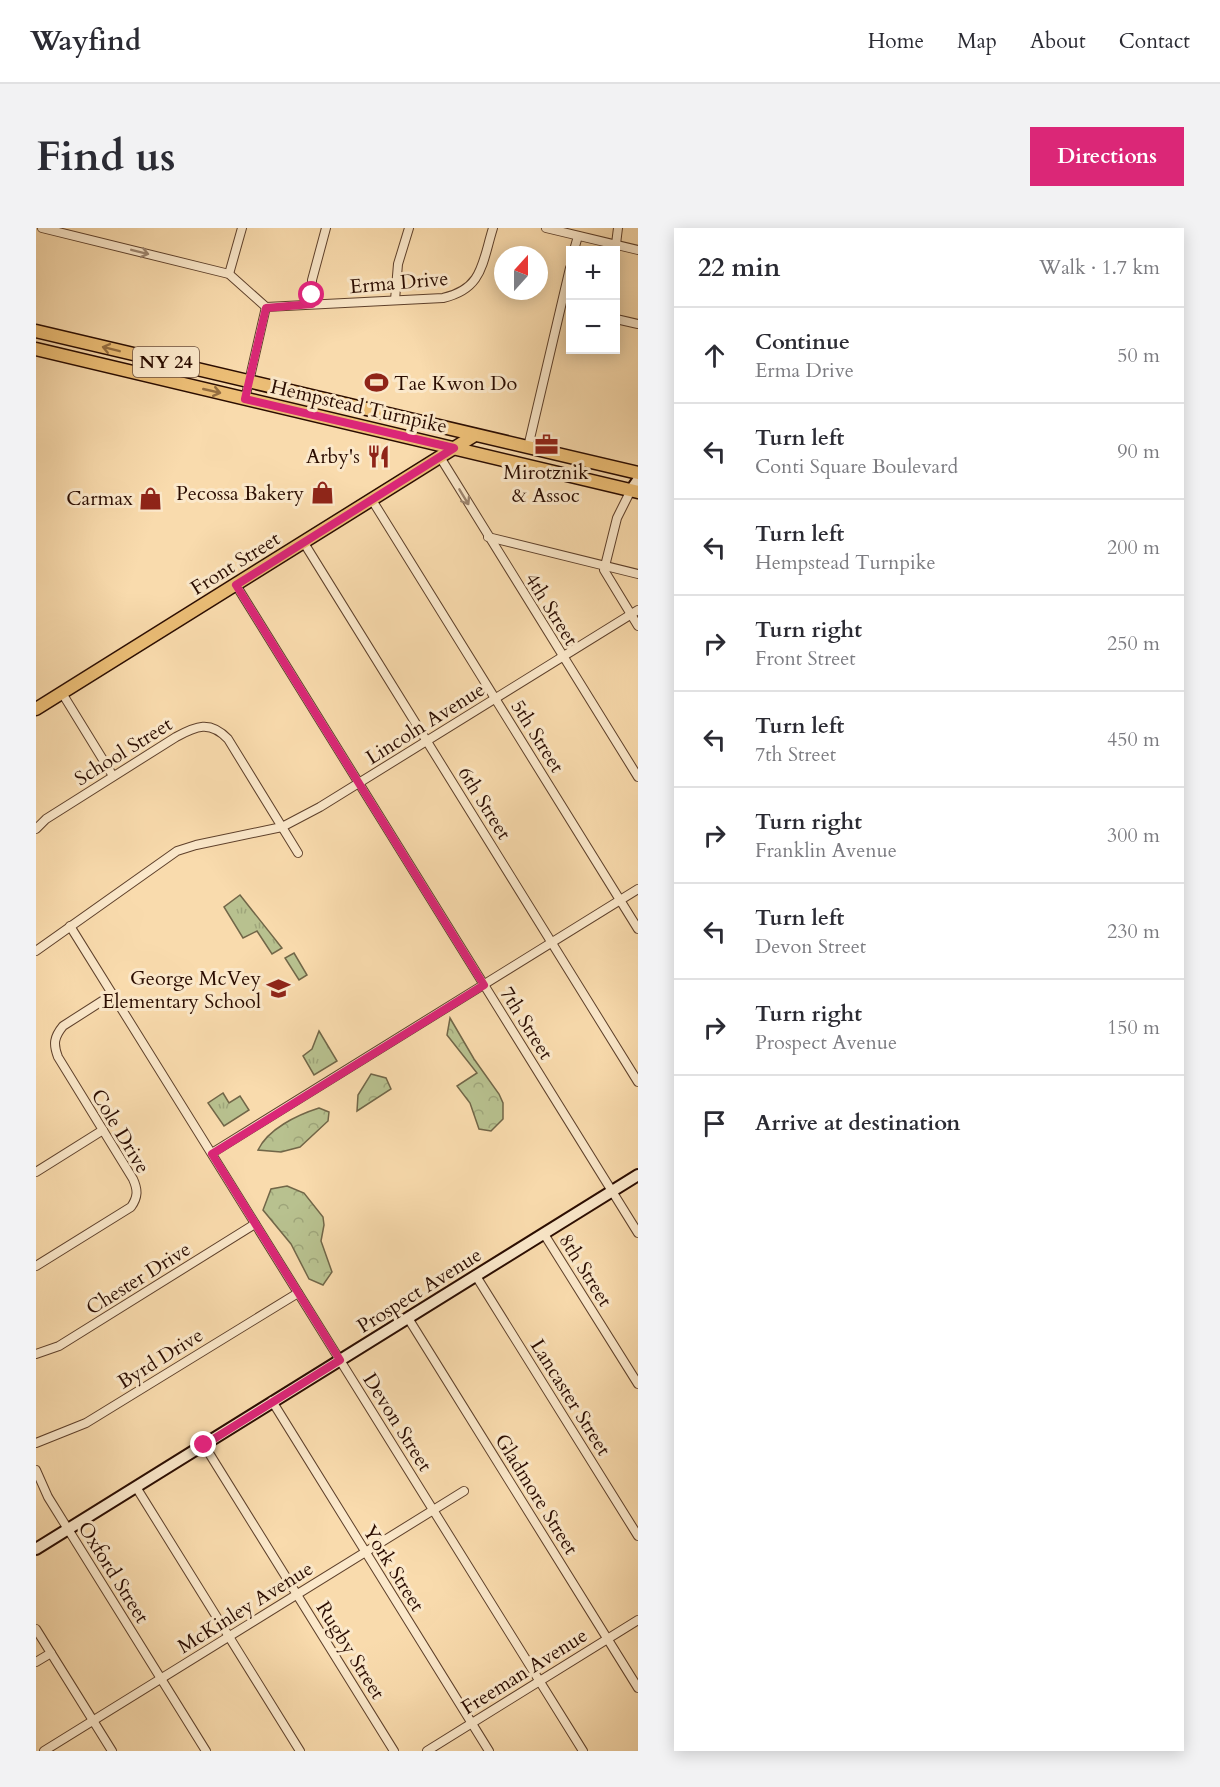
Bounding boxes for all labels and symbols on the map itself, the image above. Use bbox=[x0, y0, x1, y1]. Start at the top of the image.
north arrow bbox=[494, 246, 548, 300]
one-way arrow bbox=[130, 247, 149, 259]
street label: Erma Drive bbox=[349, 265, 450, 300]
route start bbox=[298, 281, 324, 307]
one-way arrow bbox=[101, 342, 120, 354]
road number: NY 24 bbox=[133, 347, 199, 377]
sports icon: Tae Kwon Do bbox=[363, 370, 389, 396]
place label: Tae Kwon Do bbox=[394, 370, 517, 397]
street label: Hempstead Turnpike bbox=[268, 373, 450, 440]
one-way arrow bbox=[203, 386, 222, 398]
office icon: Mirotznik & Assoc bbox=[533, 431, 559, 457]
place label: Arby's bbox=[306, 443, 360, 470]
restaurant icon: Arby's bbox=[365, 443, 391, 469]
place label: Mirotznik & Assoc bbox=[503, 459, 589, 509]
place label: Pecossa Bakery bbox=[176, 480, 304, 507]
shop icon: Pecossa Bakery bbox=[309, 480, 335, 506]
place label: Carmax bbox=[66, 485, 133, 512]
shop icon: Carmax bbox=[138, 485, 164, 511]
one-way arrow bbox=[458, 488, 470, 505]
street label: Front Street bbox=[185, 525, 286, 602]
street label: 4th Street bbox=[519, 568, 585, 651]
street label: Lincoln Avenue bbox=[361, 676, 490, 771]
street label: 5th Street bbox=[505, 695, 571, 778]
street label: School Street bbox=[69, 710, 178, 792]
street label: 6th Street bbox=[452, 762, 518, 845]
place label: George McVey Elementary School bbox=[102, 965, 261, 1015]
school or university icon: George McVey Elementary School bbox=[266, 976, 292, 1002]
street label: 7th Street bbox=[494, 982, 560, 1065]
street label: Cole Drive bbox=[85, 1084, 156, 1179]
street label: 8th Street bbox=[553, 1229, 619, 1312]
street label: Chester Drive bbox=[81, 1236, 196, 1321]
street label: Prospect Avenue bbox=[352, 1241, 487, 1340]
street label: Byrd Drive bbox=[112, 1322, 208, 1395]
street label: Lancaster Street bbox=[524, 1334, 618, 1461]
street label: Devon Street bbox=[357, 1368, 439, 1477]
street label: Gladmore Street bbox=[489, 1429, 585, 1560]
route end bbox=[190, 1431, 216, 1457]
street label: Oxford Street bbox=[72, 1516, 156, 1629]
street label: York Street bbox=[356, 1520, 431, 1617]
street label: McKinley Avenue bbox=[172, 1555, 318, 1660]
street label: Rugby Street bbox=[310, 1596, 392, 1705]
street label: Freeman Avenue bbox=[456, 1622, 592, 1721]

